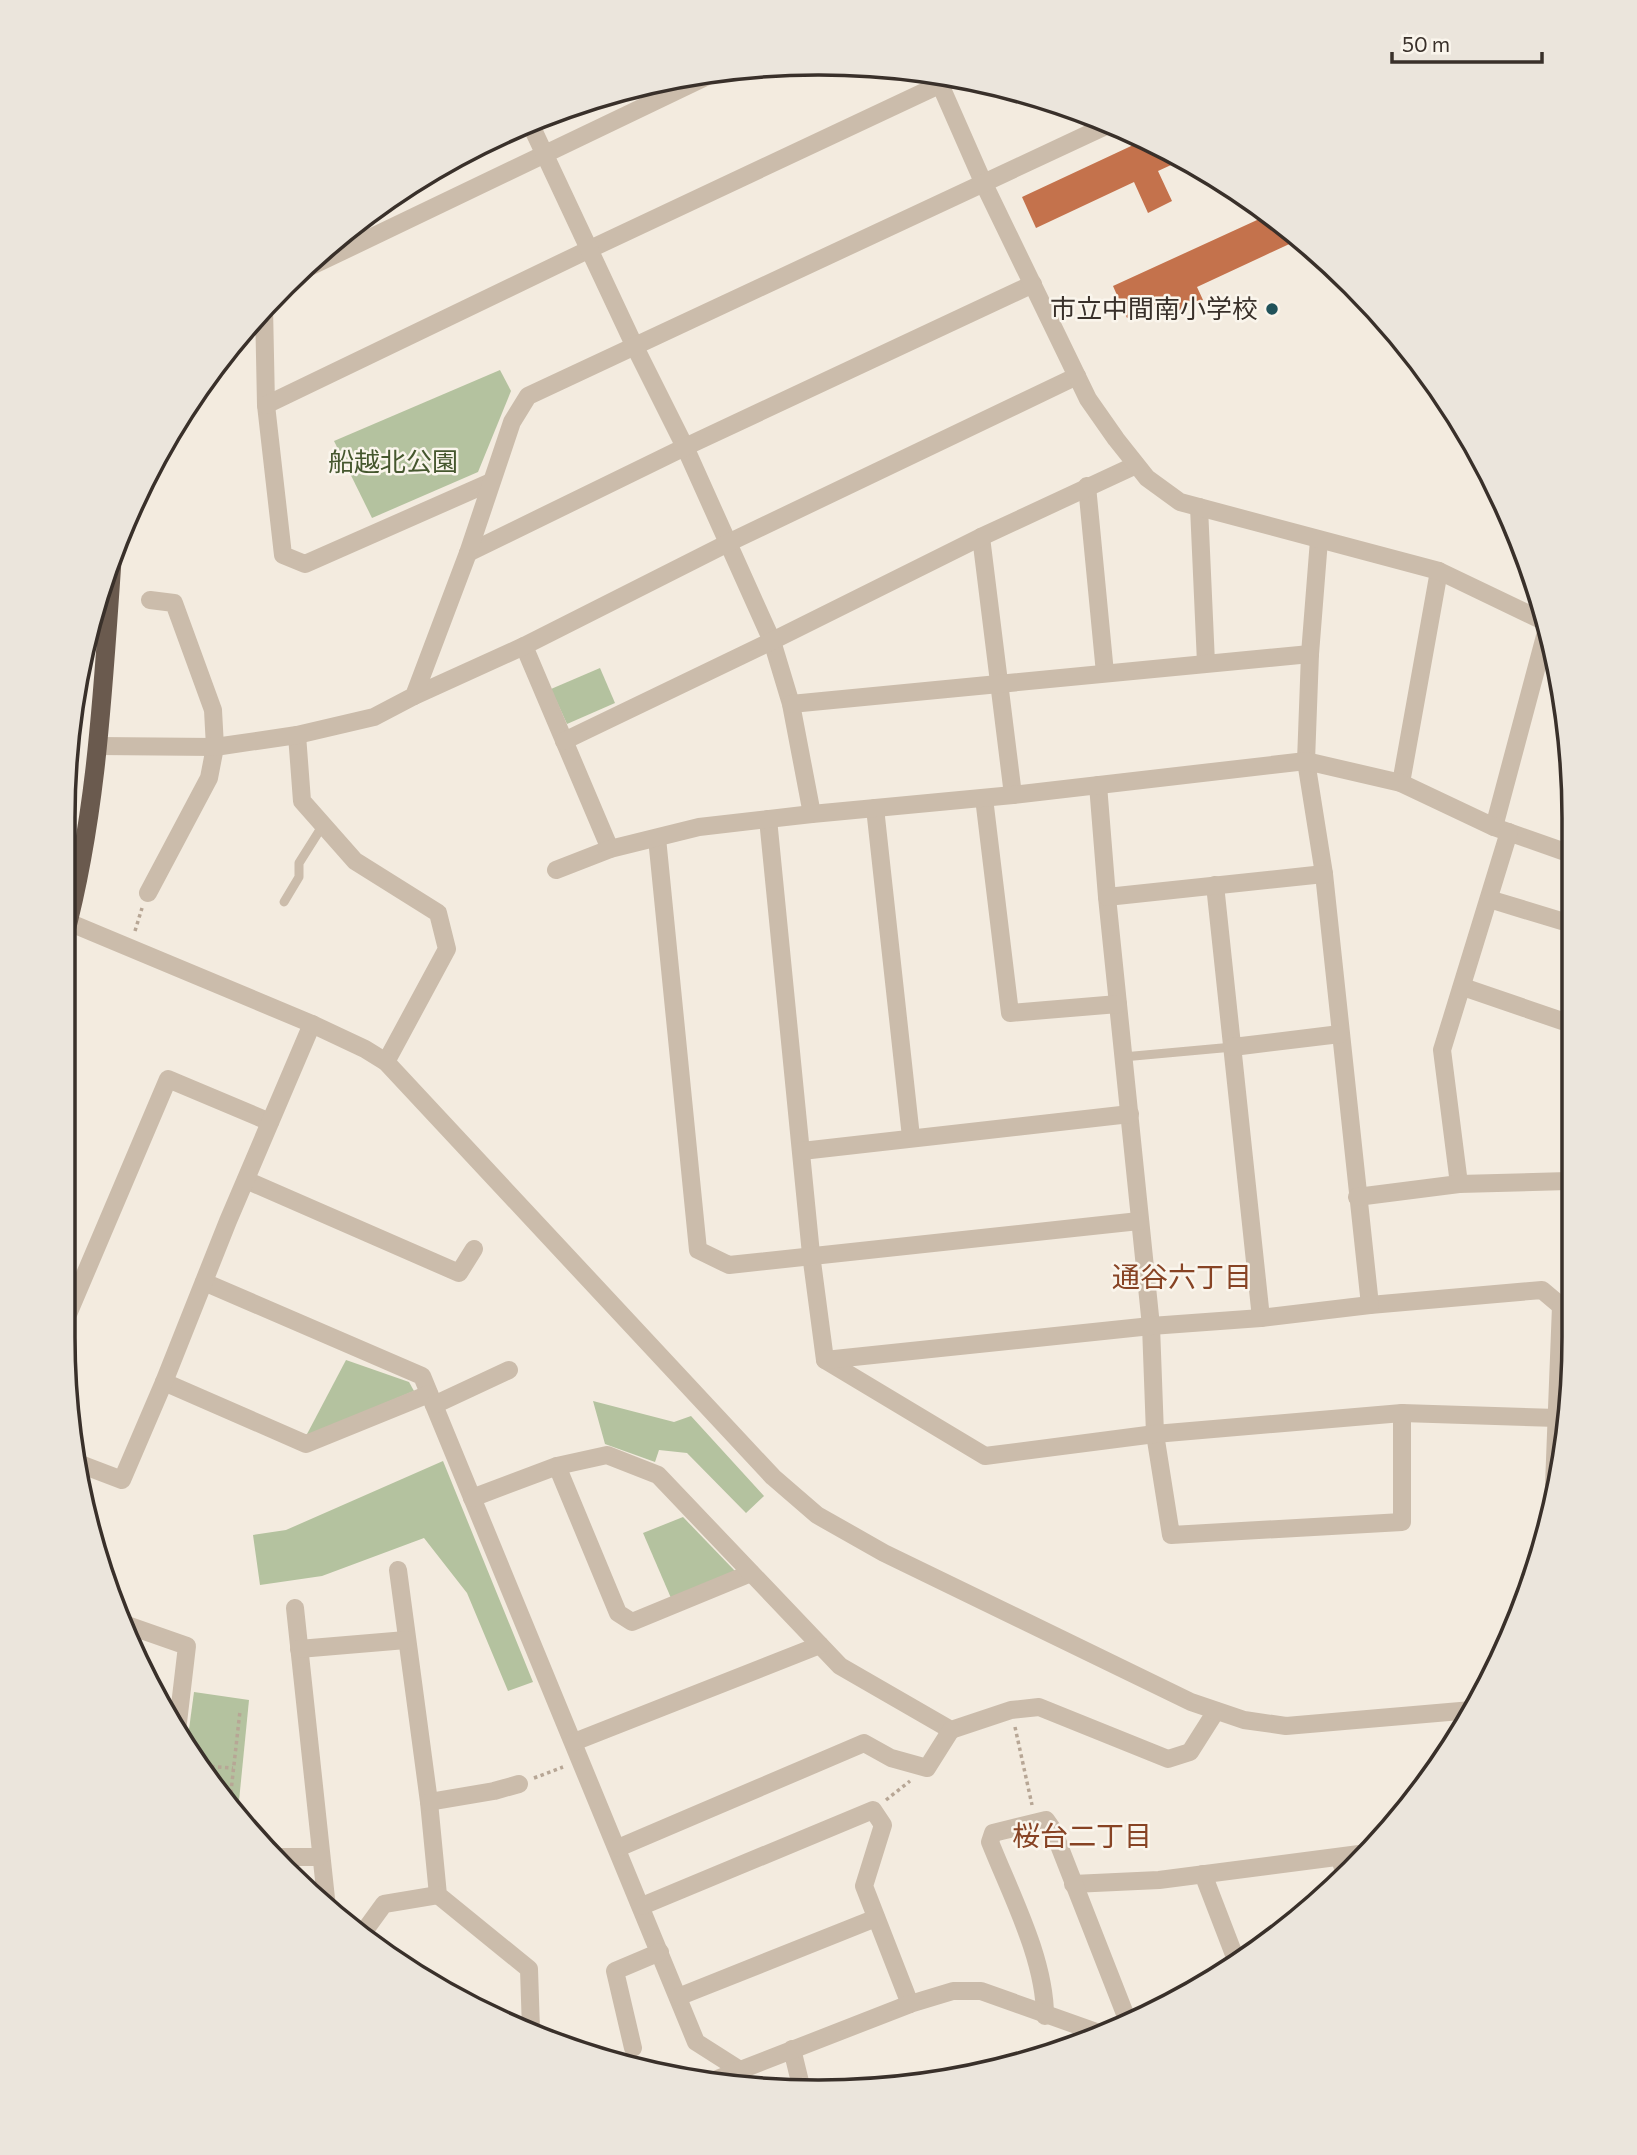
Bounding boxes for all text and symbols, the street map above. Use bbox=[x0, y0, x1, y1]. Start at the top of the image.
scale bar bbox=[1392, 21, 1542, 65]
text: 50 m bbox=[1402, 31, 1450, 56]
place label: 市立中間南小学校 bbox=[1050, 292, 1258, 323]
marker: 市立中間南小学校 bbox=[1264, 301, 1280, 317]
park label: 船越北公園 bbox=[328, 445, 458, 476]
district label: 通谷六丁目 bbox=[1112, 1259, 1252, 1293]
district label: 桜台二丁目 bbox=[1012, 1818, 1152, 1852]

